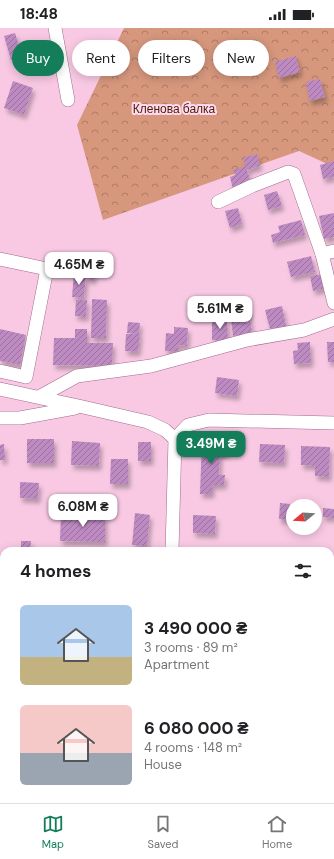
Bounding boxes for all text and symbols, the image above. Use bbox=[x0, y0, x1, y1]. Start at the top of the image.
text: 18:48 bbox=[20, 4, 58, 24]
chip: Buy bbox=[12, 40, 64, 76]
chip: Rent bbox=[72, 40, 130, 76]
chip: Filters bbox=[138, 40, 205, 76]
chip: New bbox=[213, 40, 269, 76]
park label: Кленова балка bbox=[133, 101, 216, 117]
pin: 4.65M ₴ bbox=[42, 252, 116, 286]
text: 4.65M ₴ bbox=[54, 256, 104, 273]
pin: 5.61M ₴ bbox=[183, 296, 257, 330]
text: 5.61M ₴ bbox=[196, 300, 244, 317]
pin: 3.49M ₴ bbox=[174, 431, 248, 465]
text: 3.49M ₴ bbox=[185, 435, 237, 452]
pin: 6.08M ₴ bbox=[46, 494, 120, 528]
text: 6.08M ₴ bbox=[57, 498, 109, 515]
north arrow bbox=[286, 499, 322, 535]
map controls bbox=[286, 499, 322, 535]
text: 4 homes bbox=[20, 560, 91, 582]
icon: filters bbox=[292, 560, 314, 582]
text: 3 490 000 ₴ bbox=[144, 617, 247, 639]
icon: home bbox=[52, 621, 100, 669]
text: 3 rooms · 89 m² bbox=[144, 639, 238, 656]
text: Apartment bbox=[144, 656, 209, 673]
text: 6 080 000 ₴ bbox=[144, 717, 249, 739]
icon: home bbox=[52, 721, 100, 769]
text: 4 rooms · 148 m² bbox=[144, 739, 242, 756]
text: House bbox=[144, 756, 182, 773]
tab: Map bbox=[42, 813, 64, 851]
tab: Saved bbox=[148, 813, 178, 851]
tab: Home bbox=[262, 813, 292, 851]

